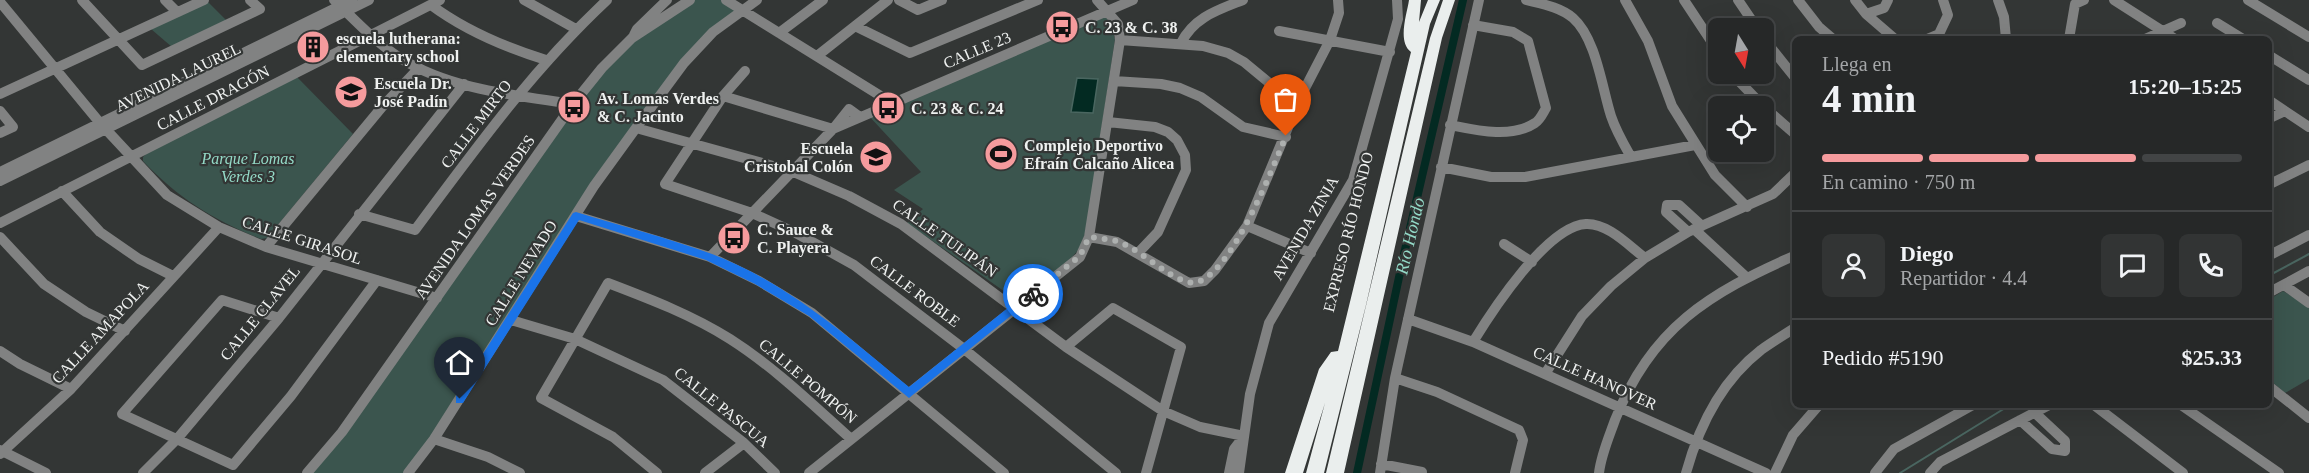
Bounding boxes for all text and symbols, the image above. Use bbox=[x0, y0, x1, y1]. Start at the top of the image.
bus stop icon: C. 23 & C. 38 bbox=[1044, 9, 1080, 45]
north arrow bbox=[1708, 18, 1774, 84]
map controls bbox=[1708, 18, 1774, 162]
place label: C. 23 & C. 38 bbox=[1085, 19, 1177, 36]
street label: CALLE 23 bbox=[941, 28, 1013, 72]
building icon: escuela lutherana: elementary school bbox=[295, 29, 331, 65]
place label: escuela lutherana: elementary school bbox=[336, 30, 461, 66]
street label: AVENIDA LAUREL bbox=[113, 39, 243, 115]
text: Llega en bbox=[1822, 53, 1891, 75]
street label: CALLE DRAGÓN bbox=[153, 61, 272, 134]
school or university icon: Escuela Dr. José Padín bbox=[333, 74, 369, 110]
pin bbox=[1260, 74, 1311, 136]
text: 15:20–15:25 bbox=[2128, 74, 2242, 99]
place label: Escuela Dr. José Padín bbox=[374, 75, 452, 110]
street label: CALLE MIRTO bbox=[437, 77, 515, 171]
text: 4 min bbox=[1822, 77, 1916, 120]
icon: bag bbox=[1269, 83, 1302, 116]
bus stop icon: Av. Lomas Verdes & C. Jacinto bbox=[556, 89, 592, 125]
place label: Av. Lomas Verdes & C. Jacinto bbox=[597, 90, 719, 125]
bus stop icon: C. 23 & C. 24 bbox=[870, 90, 906, 126]
button: locate bbox=[1708, 96, 1774, 162]
place label: C. 23 & C. 24 bbox=[911, 100, 1003, 117]
street label: AVENIDA LOMAS VERDES bbox=[412, 132, 538, 302]
sports icon: Complejo Deportivo Efraín Calcaño Alicea bbox=[983, 136, 1019, 172]
place label: Complejo Deportivo Efraín Calcaño Alicea bbox=[1024, 137, 1174, 172]
school or university icon: Escuela Cristobal Colón bbox=[858, 139, 894, 175]
place label: Escuela Cristobal Colón bbox=[744, 140, 853, 175]
park label: Parque Lomas Verdes 3 bbox=[200, 150, 295, 185]
street label: EXPRESO RÍO HONDO bbox=[1319, 150, 1376, 314]
text: En camino · 750 m bbox=[1822, 171, 1975, 193]
street label: AVENIDA ZINIA bbox=[1268, 172, 1342, 283]
street label: CALLE TULIPÁN bbox=[889, 195, 1001, 281]
water label: Río Hondo bbox=[1391, 196, 1429, 277]
street label: CALLE GIRASOL bbox=[240, 213, 364, 267]
street label: CALLE NEVADO bbox=[482, 217, 560, 329]
bus stop icon: C. Sauce & C. Playera bbox=[716, 220, 752, 256]
place label: C. Sauce & C. Playera bbox=[757, 221, 834, 257]
button: person bbox=[1822, 234, 1885, 297]
button: chat bbox=[2101, 234, 2164, 297]
button: phone bbox=[2179, 234, 2242, 297]
text: Diego bbox=[1900, 241, 1954, 266]
street label: CALLE ROBLE bbox=[867, 252, 963, 330]
street label: CALLE CLAVEL bbox=[217, 262, 303, 364]
courier bbox=[1003, 264, 1063, 324]
text: Repartidor · 4.4 bbox=[1900, 267, 2027, 289]
street label: CALLE AMAPOLA bbox=[48, 277, 152, 387]
icon: bike bbox=[1017, 278, 1050, 311]
street label: CALLE POMPÓN bbox=[756, 334, 861, 427]
pin bbox=[434, 337, 485, 399]
street label: CALLE HANOVER bbox=[1530, 343, 1660, 413]
text: Pedido #5190 bbox=[1822, 345, 1944, 370]
text: $25.33 bbox=[2182, 345, 2242, 370]
icon: home bbox=[443, 346, 476, 379]
street label: CALLE PASCUA bbox=[671, 364, 773, 451]

